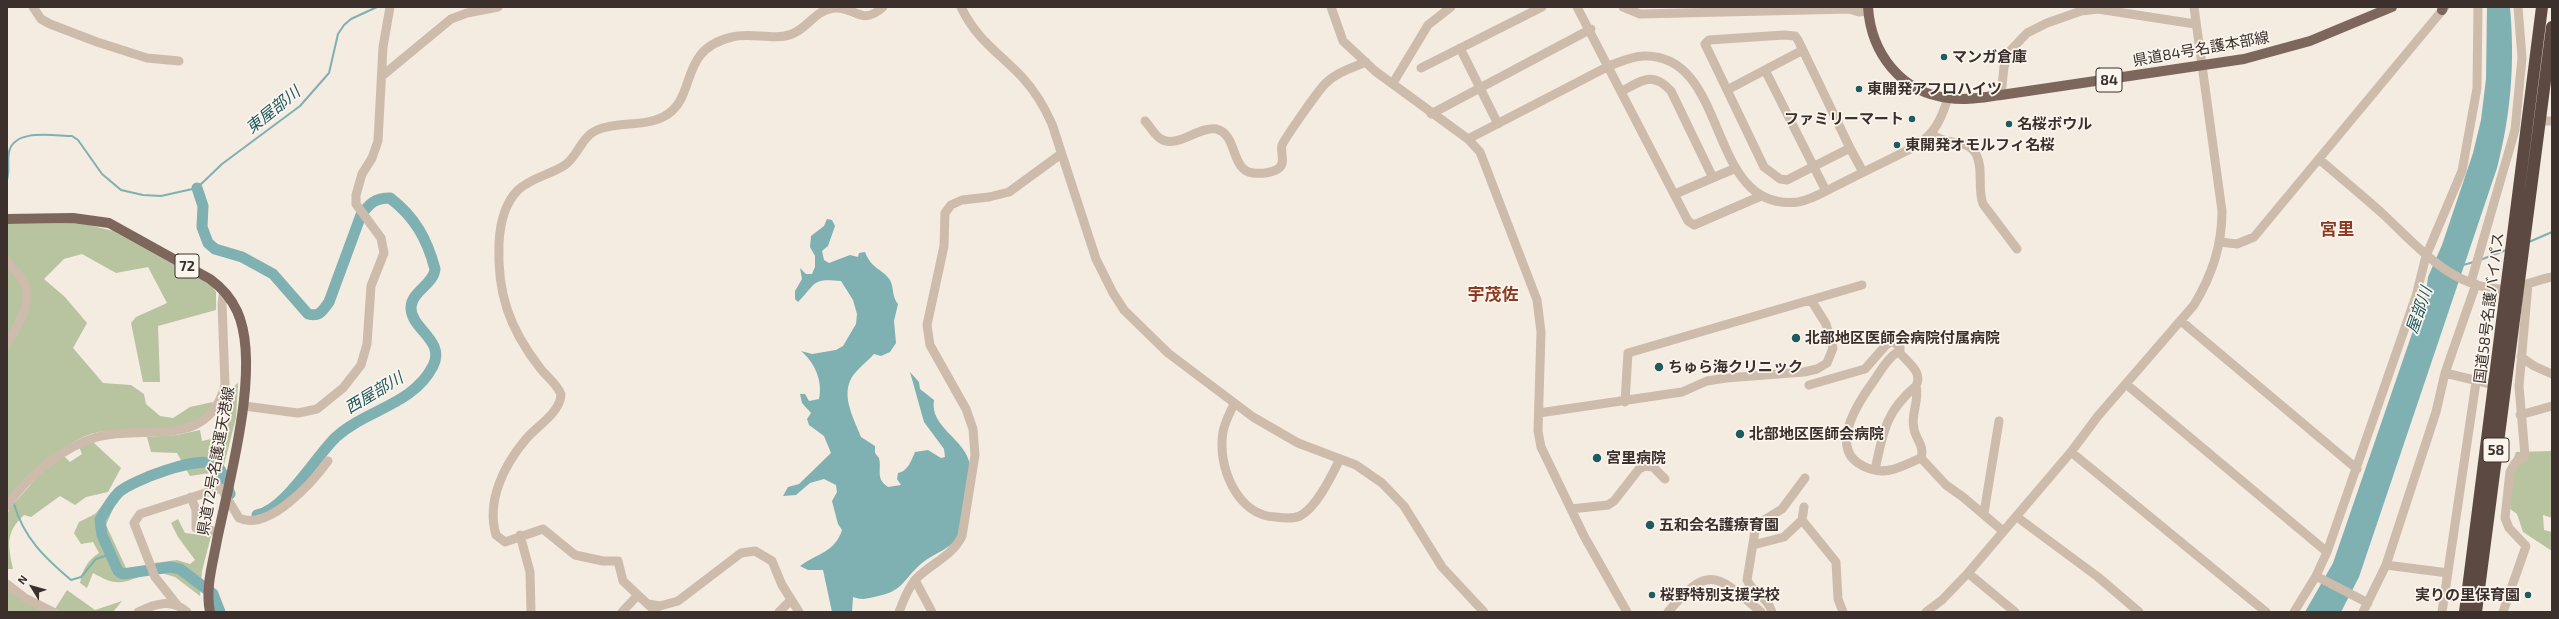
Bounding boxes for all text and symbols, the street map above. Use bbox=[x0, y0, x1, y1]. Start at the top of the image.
street label: 県道84号名護本部線 bbox=[2131, 28, 2271, 70]
place label: マンガ倉庫 bbox=[1952, 48, 2027, 66]
marker: マンガ倉庫 bbox=[1939, 52, 1949, 62]
road number: 84 bbox=[2096, 68, 2122, 92]
place label: 東開発アフロハイツ bbox=[1867, 80, 2002, 98]
water label: 東屋部川 bbox=[242, 82, 304, 138]
marker: 東開発アフロハイツ bbox=[1854, 84, 1864, 94]
place label: ファミリーマート bbox=[1784, 110, 1904, 128]
marker: ファミリーマート bbox=[1907, 114, 1917, 124]
place label: 名桜ボウル bbox=[2017, 115, 2092, 133]
marker: 名桜ボウル bbox=[2004, 119, 2014, 129]
place label: 東開発オモルフィ名桜 bbox=[1905, 136, 2055, 154]
marker: 東開発オモルフィ名桜 bbox=[1892, 140, 1902, 150]
district label: 宮里 bbox=[2320, 219, 2354, 239]
street label: 国道58号名護バイパス bbox=[2471, 231, 2507, 385]
road number: 72 bbox=[175, 254, 199, 278]
district label: 宇茂佐 bbox=[1468, 284, 1518, 304]
water label: 屋部川 bbox=[2402, 284, 2436, 336]
place label: 北部地区医師会病院付属病院 bbox=[1805, 329, 2000, 347]
marker: 北部地区医師会病院付属病院 bbox=[1790, 332, 1802, 344]
place label: ちゅら海クリニック bbox=[1668, 358, 1803, 376]
marker: ちゅら海クリニック bbox=[1653, 361, 1665, 373]
water label: 西屋部川 bbox=[342, 368, 406, 418]
street label: 県道72号名護運天港線 bbox=[194, 385, 238, 537]
place label: 北部地区医師会病院 bbox=[1749, 425, 1884, 443]
marker: 北部地区医師会病院 bbox=[1734, 428, 1746, 440]
road number: 58 bbox=[2483, 438, 2509, 462]
place label: 宮里病院 bbox=[1606, 449, 1666, 467]
marker: 宮里病院 bbox=[1591, 452, 1603, 464]
place label: 五和会名護療育園 bbox=[1659, 516, 1779, 534]
marker: 五和会名護療育園 bbox=[1644, 519, 1656, 531]
north arrow bbox=[12, 567, 52, 607]
text: N bbox=[14, 572, 30, 587]
place label: 桜野特別支援学校 bbox=[1660, 586, 1780, 604]
place label: 実りの里保育園 bbox=[2415, 586, 2520, 604]
marker: 桜野特別支援学校 bbox=[1647, 590, 1657, 600]
marker: 実りの里保育園 bbox=[2523, 590, 2533, 600]

